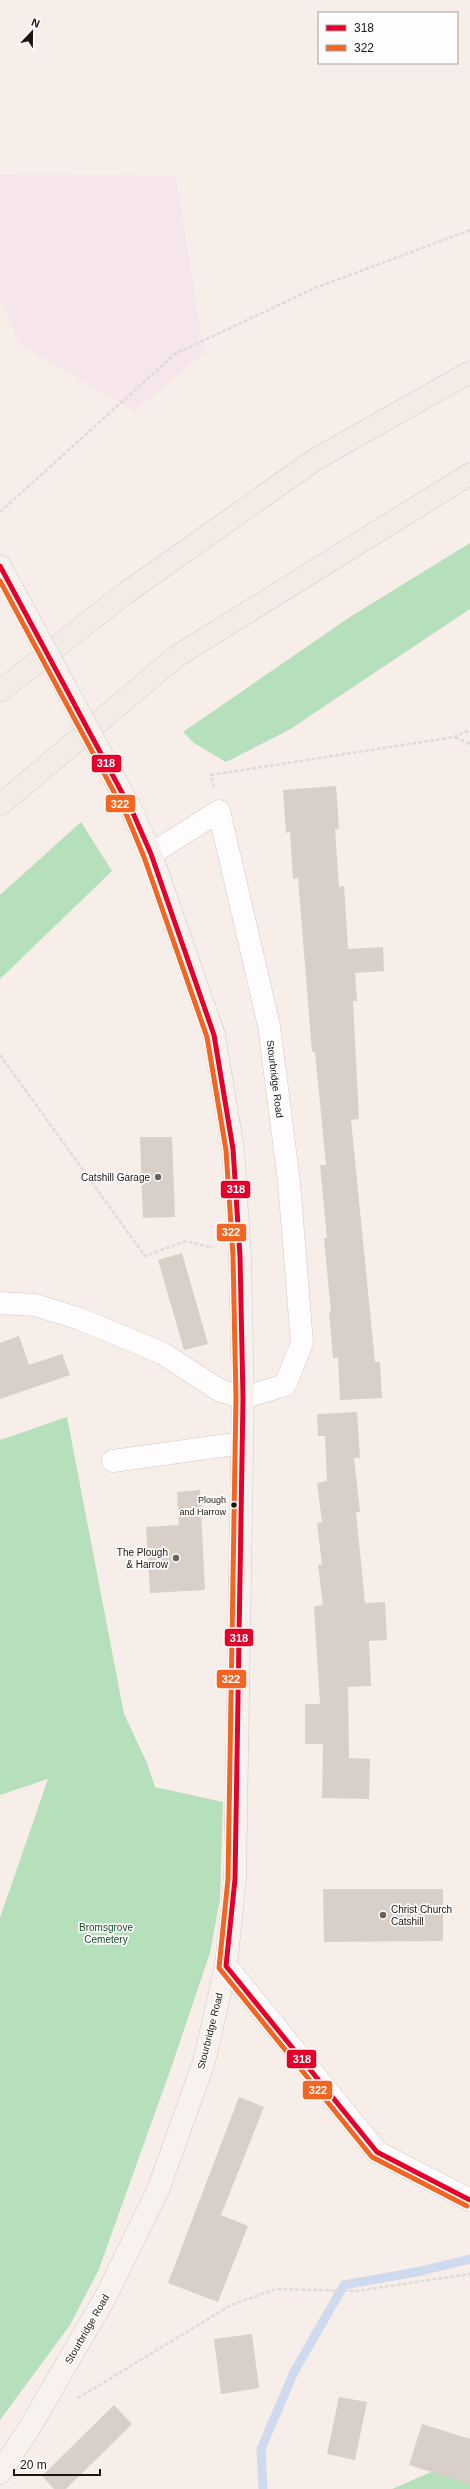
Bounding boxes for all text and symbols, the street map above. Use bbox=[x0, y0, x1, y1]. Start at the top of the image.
north arrow bbox=[12, 12, 52, 52]
legend bbox=[318, 12, 458, 64]
text: N bbox=[30, 16, 42, 30]
text: 318 bbox=[354, 21, 374, 35]
text: 322 bbox=[354, 41, 374, 55]
line badge: 318 bbox=[91, 754, 122, 773]
text: 318 bbox=[97, 757, 115, 769]
line badge: 322 bbox=[105, 794, 136, 813]
text: 322 bbox=[111, 798, 129, 810]
street label: Stourbridge Road bbox=[265, 1039, 285, 1119]
place label: Catshill Garage bbox=[81, 1172, 150, 1183]
marker: Catshill Garage bbox=[153, 1172, 163, 1182]
line badge: 318 bbox=[220, 1180, 251, 1199]
text: 318 bbox=[227, 1183, 245, 1195]
line badge: 322 bbox=[216, 1223, 247, 1242]
text: 322 bbox=[222, 1226, 240, 1238]
place label: Plough and Harrow bbox=[179, 1495, 226, 1517]
marker: Plough and Harrow bbox=[229, 1500, 239, 1510]
place label: The Plough & Harrow bbox=[117, 1547, 169, 1570]
marker: The Plough & Harrow bbox=[171, 1553, 181, 1563]
line badge: 318 bbox=[224, 1628, 254, 1647]
text: 318 bbox=[230, 1632, 248, 1644]
line badge: 322 bbox=[216, 1669, 247, 1689]
text: 322 bbox=[222, 1673, 240, 1685]
place label: Christ Church Catshill bbox=[391, 1904, 452, 1927]
marker: Christ Church Catshill bbox=[378, 1910, 388, 1920]
park label: Bromsgrove Cemetery bbox=[79, 1922, 133, 1945]
street label: Stourbridge Road bbox=[195, 1992, 225, 2070]
line badge: 318 bbox=[286, 2049, 317, 2069]
text: 318 bbox=[293, 2053, 311, 2065]
line badge: 322 bbox=[302, 2080, 333, 2100]
text: 322 bbox=[309, 2084, 327, 2096]
street label: Stourbridge Road bbox=[63, 2292, 111, 2366]
scale bar bbox=[14, 2451, 100, 2477]
text: 20 m bbox=[20, 2458, 47, 2472]

